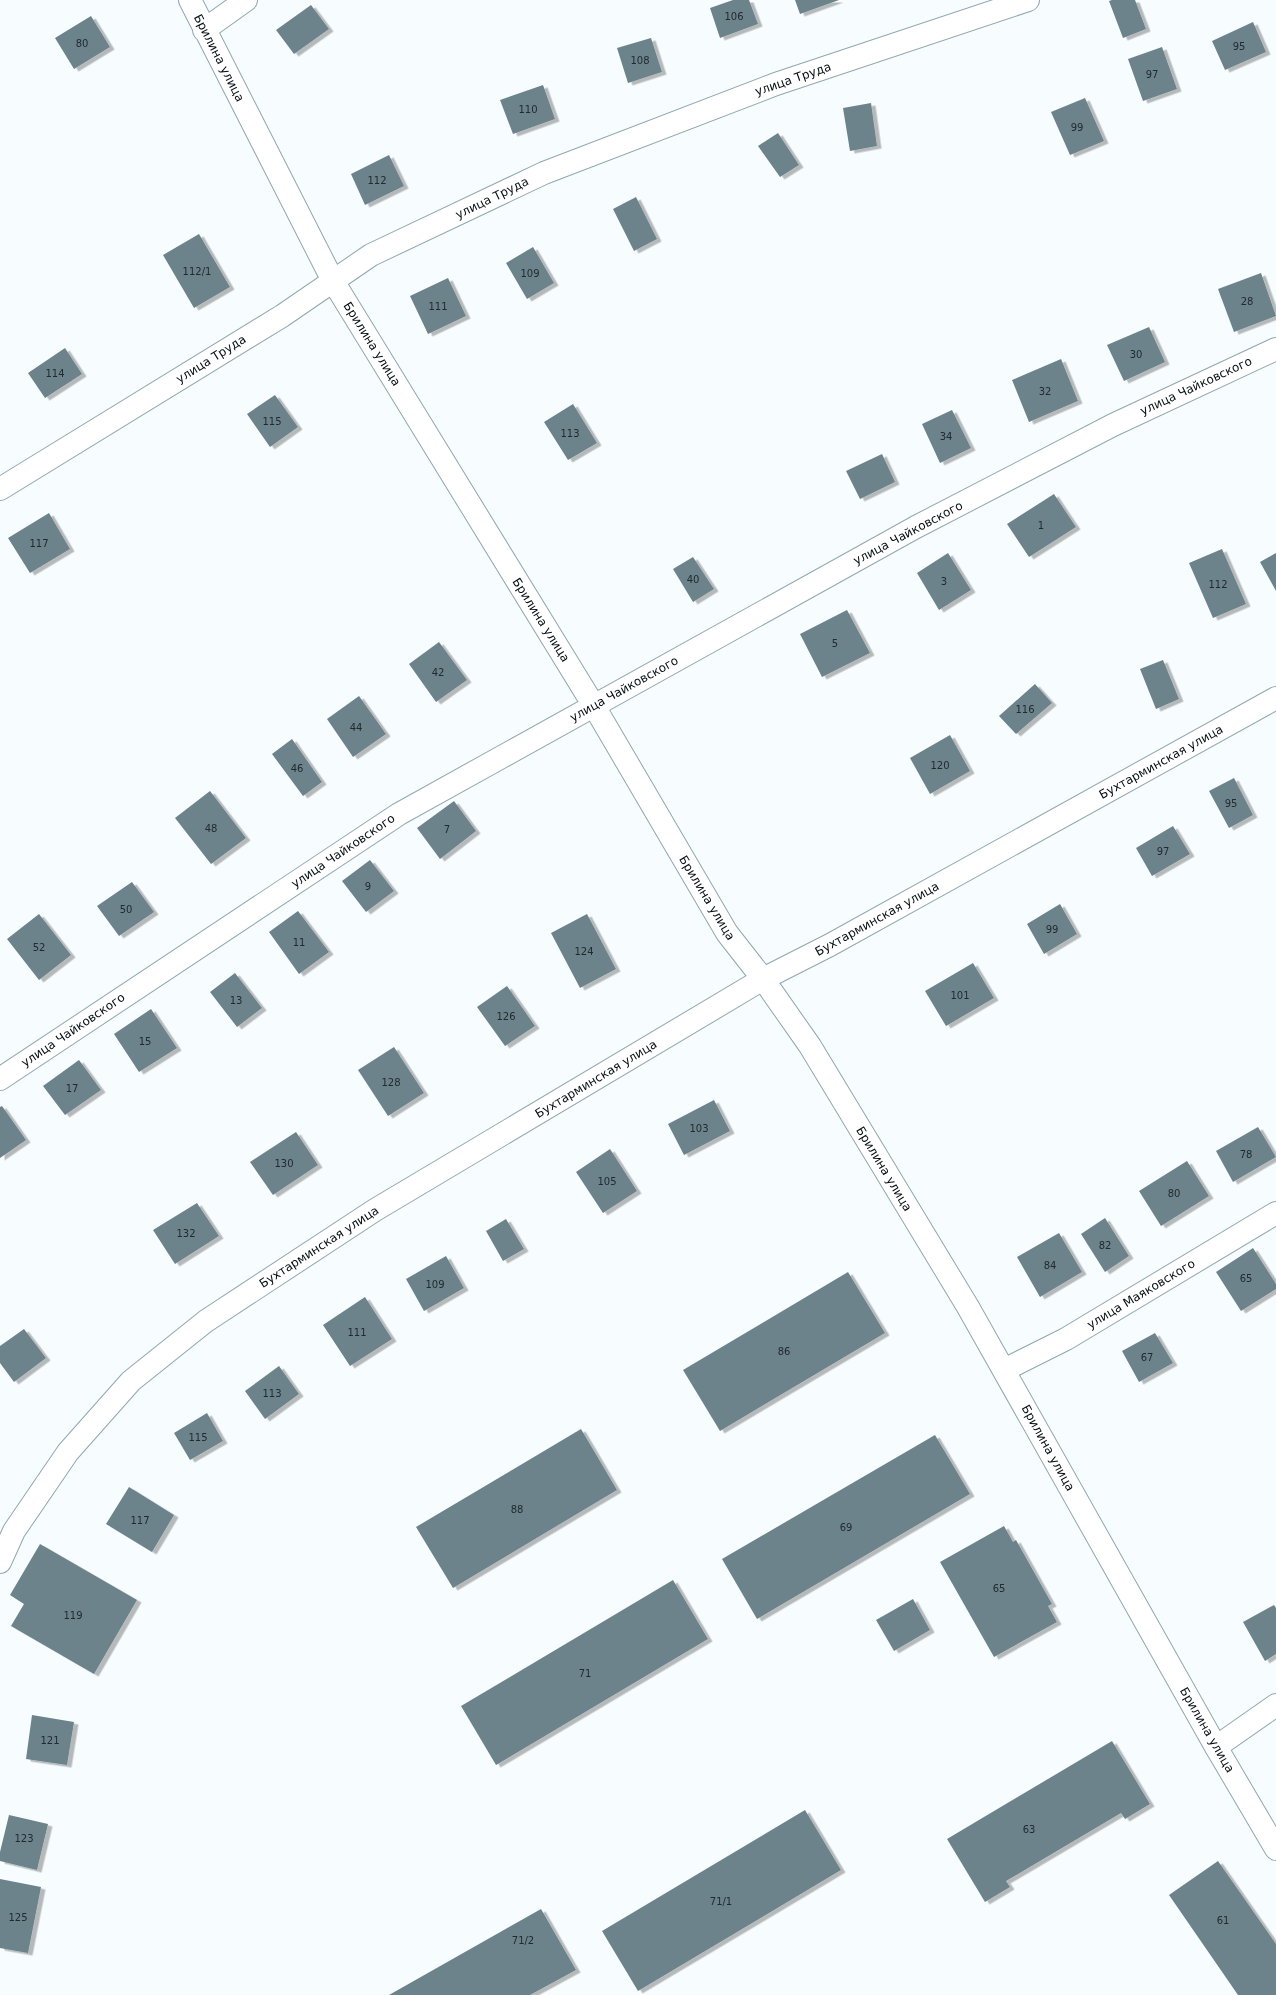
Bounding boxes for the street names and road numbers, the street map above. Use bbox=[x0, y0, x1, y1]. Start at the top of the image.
street label: Брилина улица bbox=[191, 12, 247, 104]
street label: улица Труда bbox=[753, 59, 833, 99]
street label: улица Труда bbox=[453, 174, 531, 222]
street label: Брилина улица bbox=[341, 299, 403, 389]
street label: улица Труда bbox=[174, 332, 248, 386]
street label: улица Чайковского bbox=[1138, 354, 1254, 418]
street label: улица Чайковского bbox=[851, 498, 965, 568]
street label: Брилина улица bbox=[510, 575, 572, 665]
street label: улица Чайковского bbox=[567, 653, 681, 725]
street label: Бухтарминская улица bbox=[1097, 722, 1225, 802]
street label: улица Чайковского bbox=[289, 811, 397, 891]
street label: Брилина улица bbox=[676, 853, 738, 943]
street label: Бухтарминская улица bbox=[813, 879, 941, 959]
street label: улица Чайковского bbox=[19, 990, 127, 1070]
street label: Бухтарминская улица bbox=[533, 1037, 659, 1121]
street label: Брилина улица bbox=[853, 1124, 915, 1214]
street label: Бухтарминская улица bbox=[257, 1203, 381, 1291]
street label: улица Маяковского bbox=[1085, 1256, 1197, 1332]
street label: Брилина улица bbox=[1019, 1403, 1077, 1493]
street label: Брилина улица bbox=[1177, 1685, 1237, 1775]

